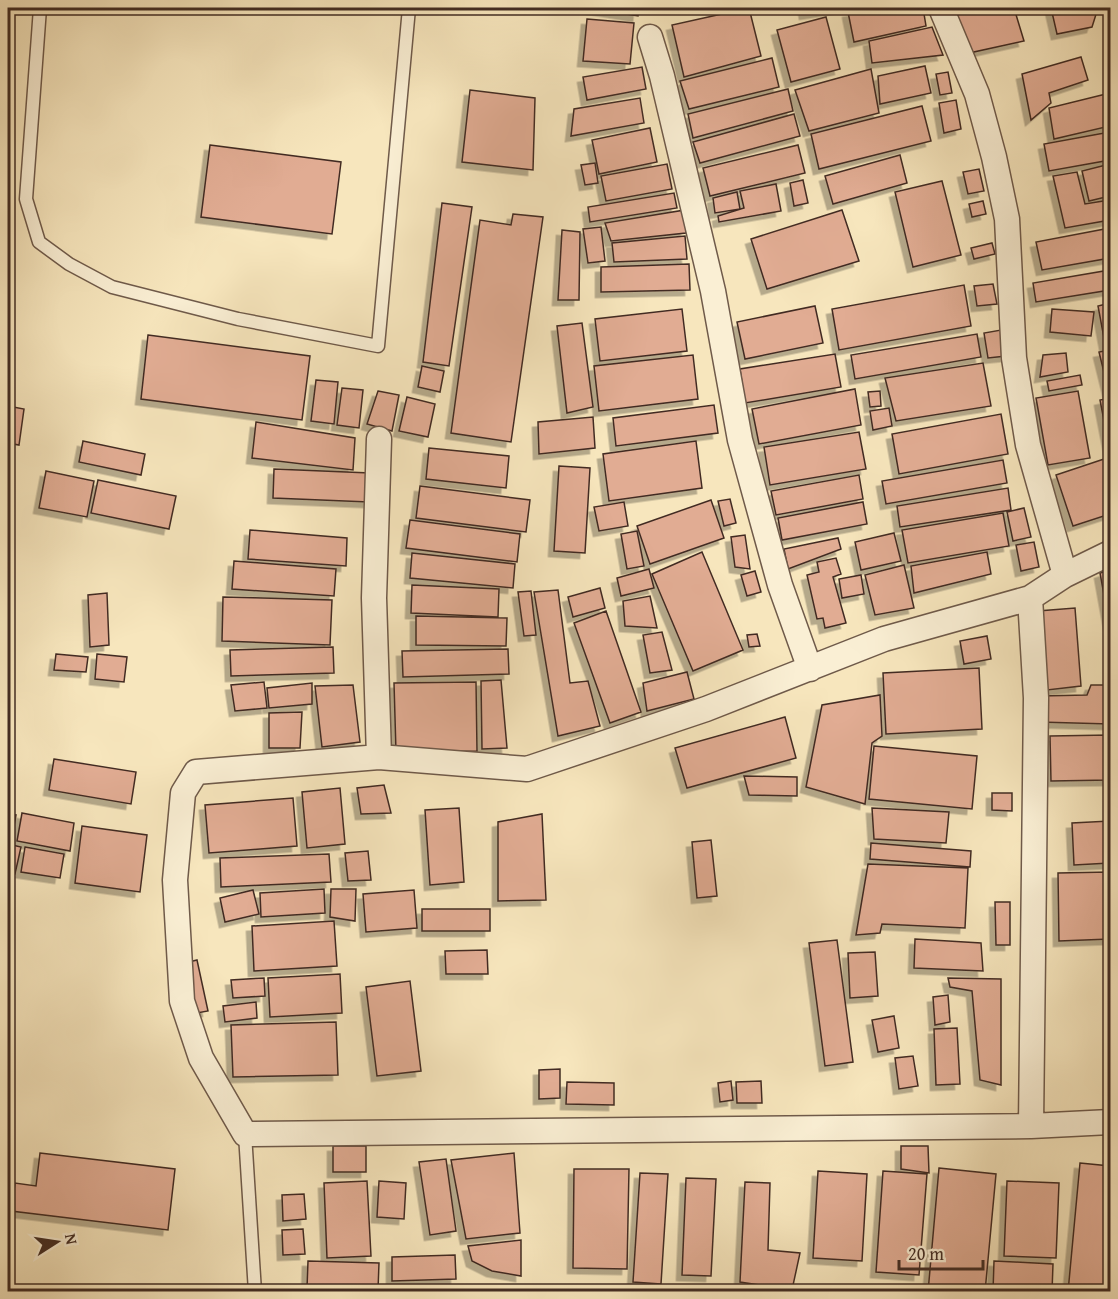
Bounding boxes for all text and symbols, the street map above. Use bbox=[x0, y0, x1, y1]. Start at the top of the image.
north arrow bbox=[27, 1212, 87, 1272]
text: N bbox=[59, 1231, 85, 1247]
scale bar bbox=[899, 1233, 983, 1271]
text: 20 m bbox=[908, 1240, 944, 1267]

